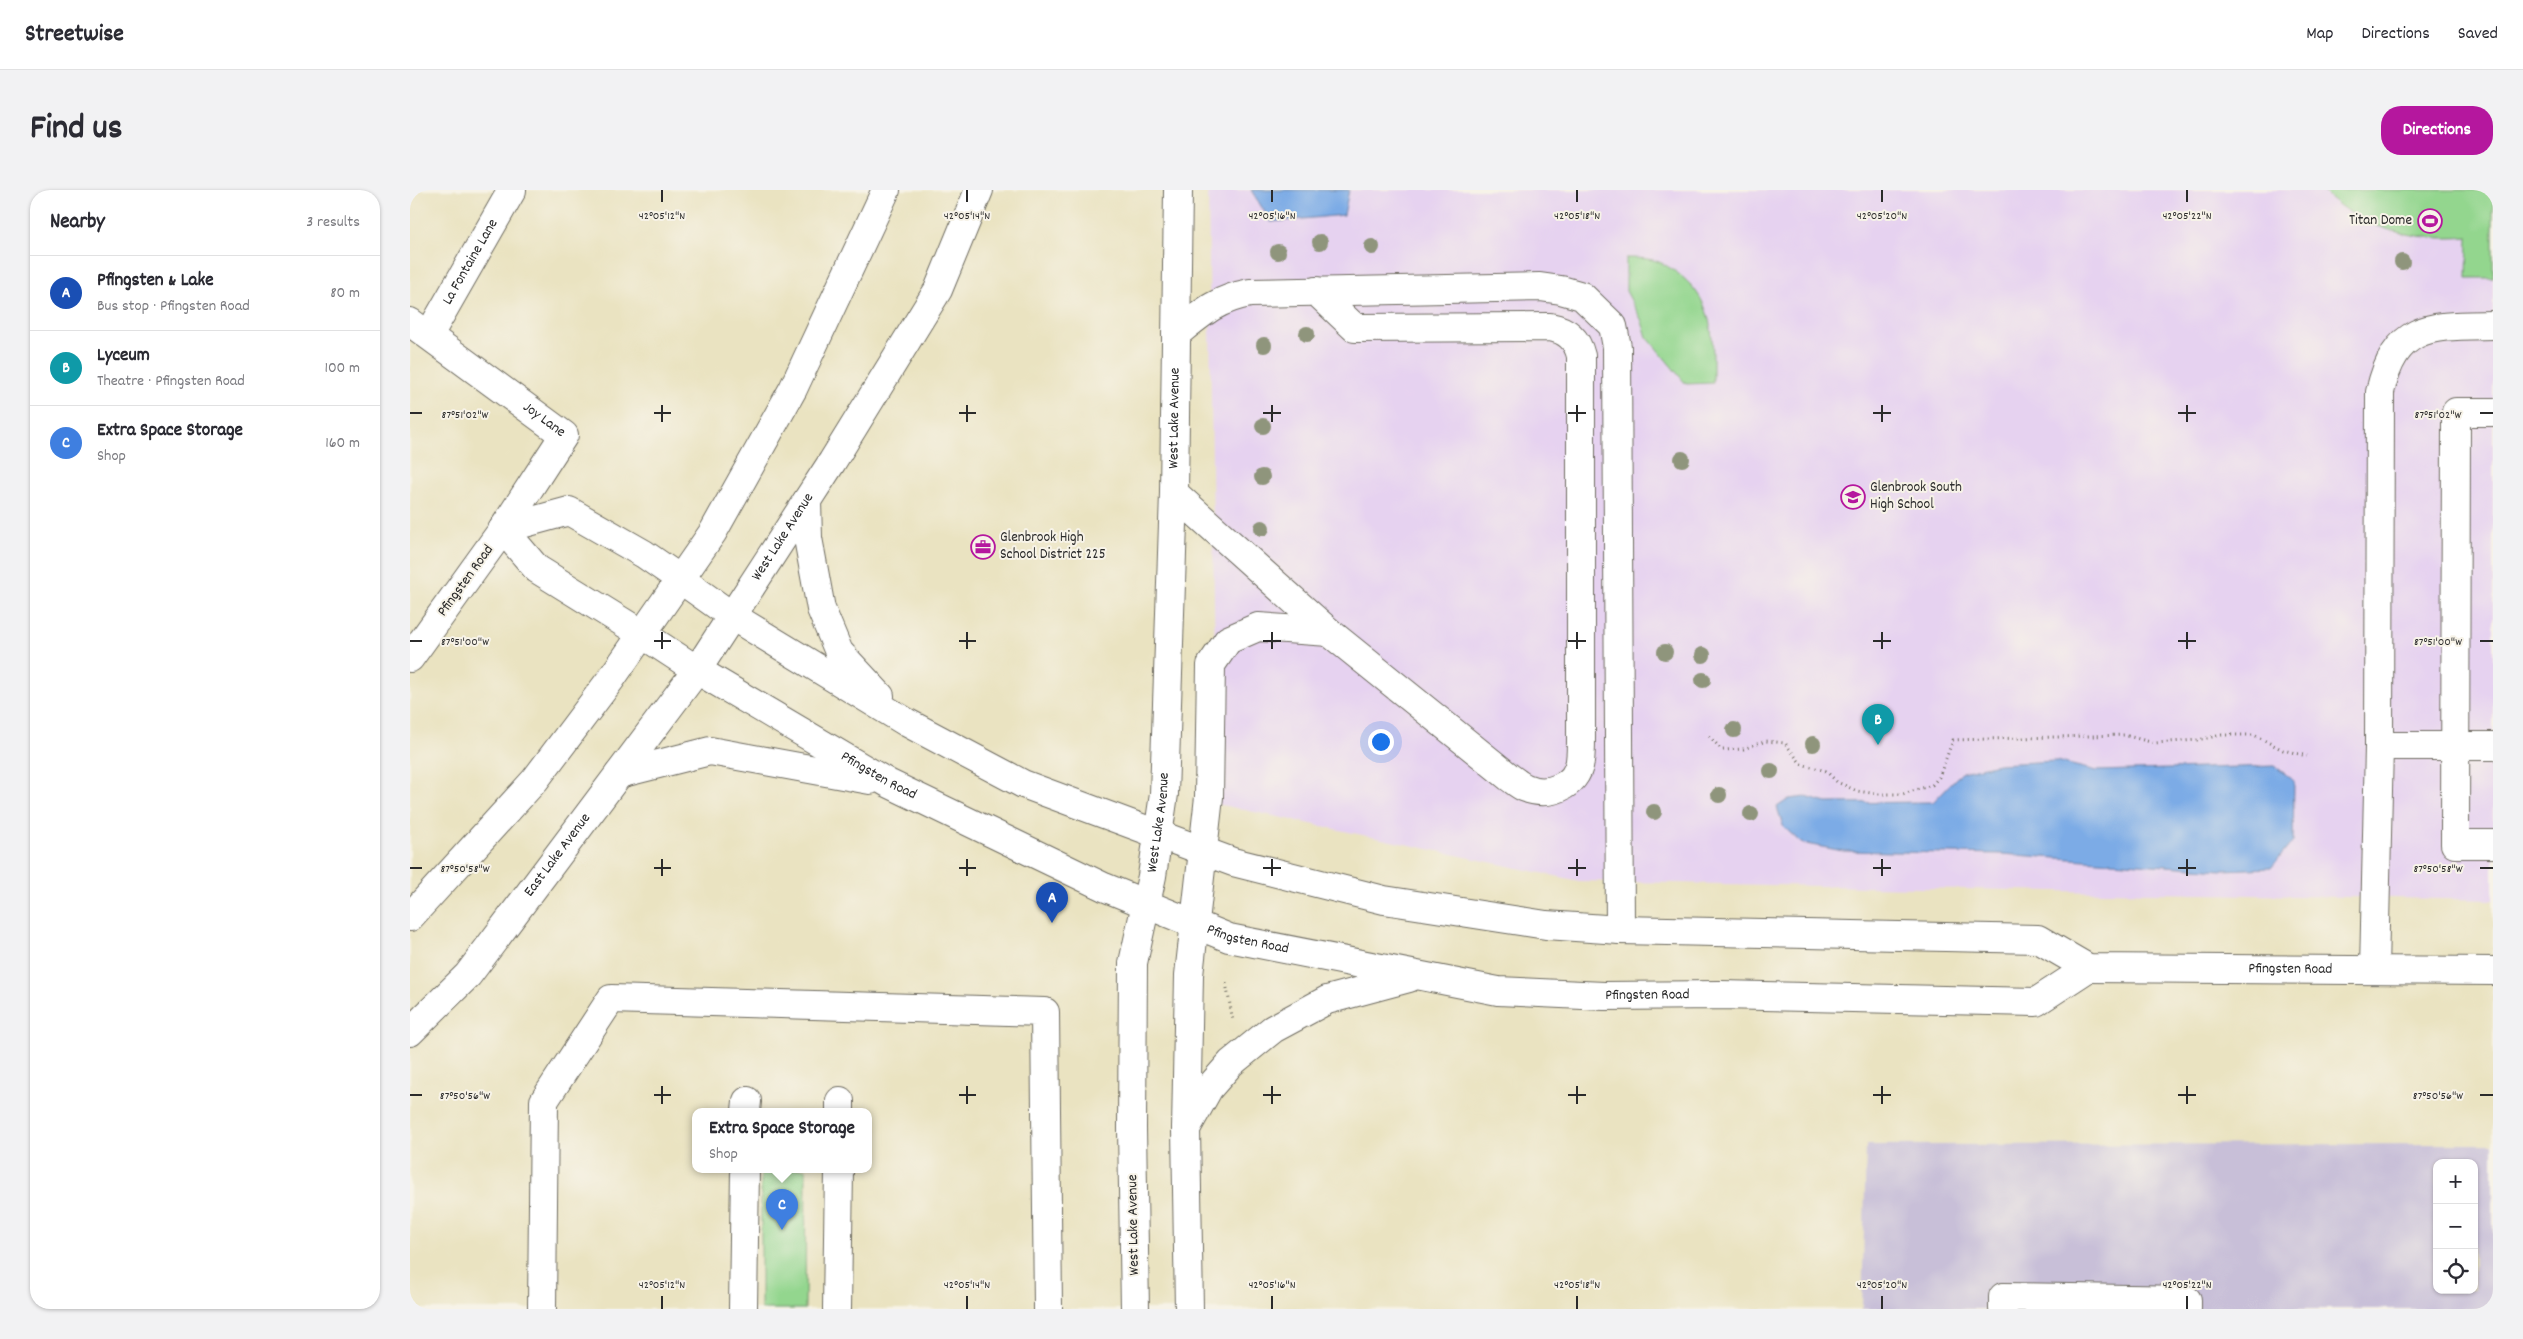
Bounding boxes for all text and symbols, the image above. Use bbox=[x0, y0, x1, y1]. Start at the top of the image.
text: Streetwise bbox=[25, 18, 124, 52]
text: Map bbox=[2306, 22, 2333, 47]
text: Directions bbox=[2361, 22, 2430, 47]
text: Saved bbox=[2458, 22, 2498, 47]
text: Find us bbox=[30, 105, 122, 155]
button: Directions bbox=[2381, 106, 2493, 155]
text: Nearby bbox=[50, 208, 105, 238]
text: 42°05'12"N bbox=[639, 208, 685, 225]
text: 42°05'14"N bbox=[944, 208, 990, 225]
text: 42°05'16"N bbox=[1248, 208, 1296, 225]
text: 42°05'18"N bbox=[1554, 208, 1600, 225]
text: 42°05'20"N bbox=[1857, 208, 1907, 225]
text: 42°05'22"N bbox=[2162, 208, 2212, 225]
sports icon: Titan Dome bbox=[2417, 208, 2443, 234]
place label: Titan Dome bbox=[2349, 210, 2412, 232]
text: 3 results bbox=[306, 211, 360, 234]
street label: La Fontaine Lane bbox=[437, 215, 504, 309]
text: Pfingsten & Lake bbox=[97, 268, 214, 295]
text: A bbox=[62, 282, 70, 305]
text: 80 m bbox=[330, 282, 360, 305]
text: Bus stop · Pfingsten Road bbox=[97, 295, 250, 318]
text: Lyceum bbox=[97, 343, 150, 370]
text: B bbox=[62, 357, 70, 380]
text: 100 m bbox=[324, 357, 360, 380]
street label: West Lake Avenue bbox=[1163, 367, 1187, 469]
text: Theatre · Pfingsten Road bbox=[97, 370, 245, 393]
street label: Joy Lane bbox=[518, 397, 570, 444]
text: 87°51'02"W bbox=[442, 407, 488, 424]
text: 87°51'02"W bbox=[2415, 407, 2461, 424]
text: Extra Space Storage bbox=[97, 418, 243, 445]
text: C bbox=[62, 432, 70, 455]
text: 160 m bbox=[325, 432, 360, 455]
text: Shop bbox=[97, 445, 126, 468]
place label: Glenbrook South High School bbox=[1870, 477, 1962, 516]
school or university icon: Glenbrook South High School bbox=[1840, 484, 1866, 510]
street label: West Lake Avenue bbox=[746, 489, 820, 586]
place label: Glenbrook High School District 225 bbox=[1000, 527, 1106, 566]
office icon: Glenbrook High School District 225 bbox=[970, 534, 996, 560]
street label: Pfingsten Road bbox=[432, 541, 500, 621]
text: 87°51'00"W bbox=[441, 634, 489, 651]
text: 87°51'00"W bbox=[2414, 634, 2462, 651]
pin: B bbox=[1862, 704, 1894, 745]
your location bbox=[1368, 729, 1394, 755]
street label: Pfingsten Road bbox=[836, 746, 920, 806]
street label: West Lake Avenue bbox=[1142, 772, 1176, 874]
street label: East Lake Avenue bbox=[519, 809, 597, 902]
text: 87°50'58"W bbox=[440, 861, 490, 878]
text: 87°50'58"W bbox=[2413, 861, 2463, 878]
pin: A bbox=[1036, 882, 1068, 923]
street label: Pfingsten Road bbox=[1203, 919, 1291, 961]
street label: Pfingsten Road bbox=[2248, 958, 2332, 981]
street label: Pfingsten Road bbox=[1605, 984, 1690, 1007]
text: 87°50'56"W bbox=[440, 1088, 490, 1105]
text: 87°50'56"W bbox=[2413, 1088, 2463, 1105]
popup bbox=[692, 1108, 872, 1173]
text: Extra Space Storage bbox=[709, 1116, 855, 1143]
text: Shop bbox=[709, 1143, 738, 1166]
map controls bbox=[2433, 1159, 2478, 1294]
button: + bbox=[2433, 1159, 2478, 1204]
street label: West Lake Avenue bbox=[1122, 1174, 1146, 1276]
pin: C bbox=[766, 1189, 798, 1230]
button: − bbox=[2433, 1204, 2478, 1249]
button: locate bbox=[2433, 1249, 2478, 1294]
text: 42°05'12"N bbox=[639, 1277, 685, 1294]
text: 42°05'14"N bbox=[944, 1277, 990, 1294]
text: 42°05'16"N bbox=[1248, 1277, 1296, 1294]
text: 42°05'18"N bbox=[1554, 1277, 1600, 1294]
text: 42°05'20"N bbox=[1857, 1277, 1907, 1294]
text: 42°05'22"N bbox=[2162, 1277, 2212, 1294]

